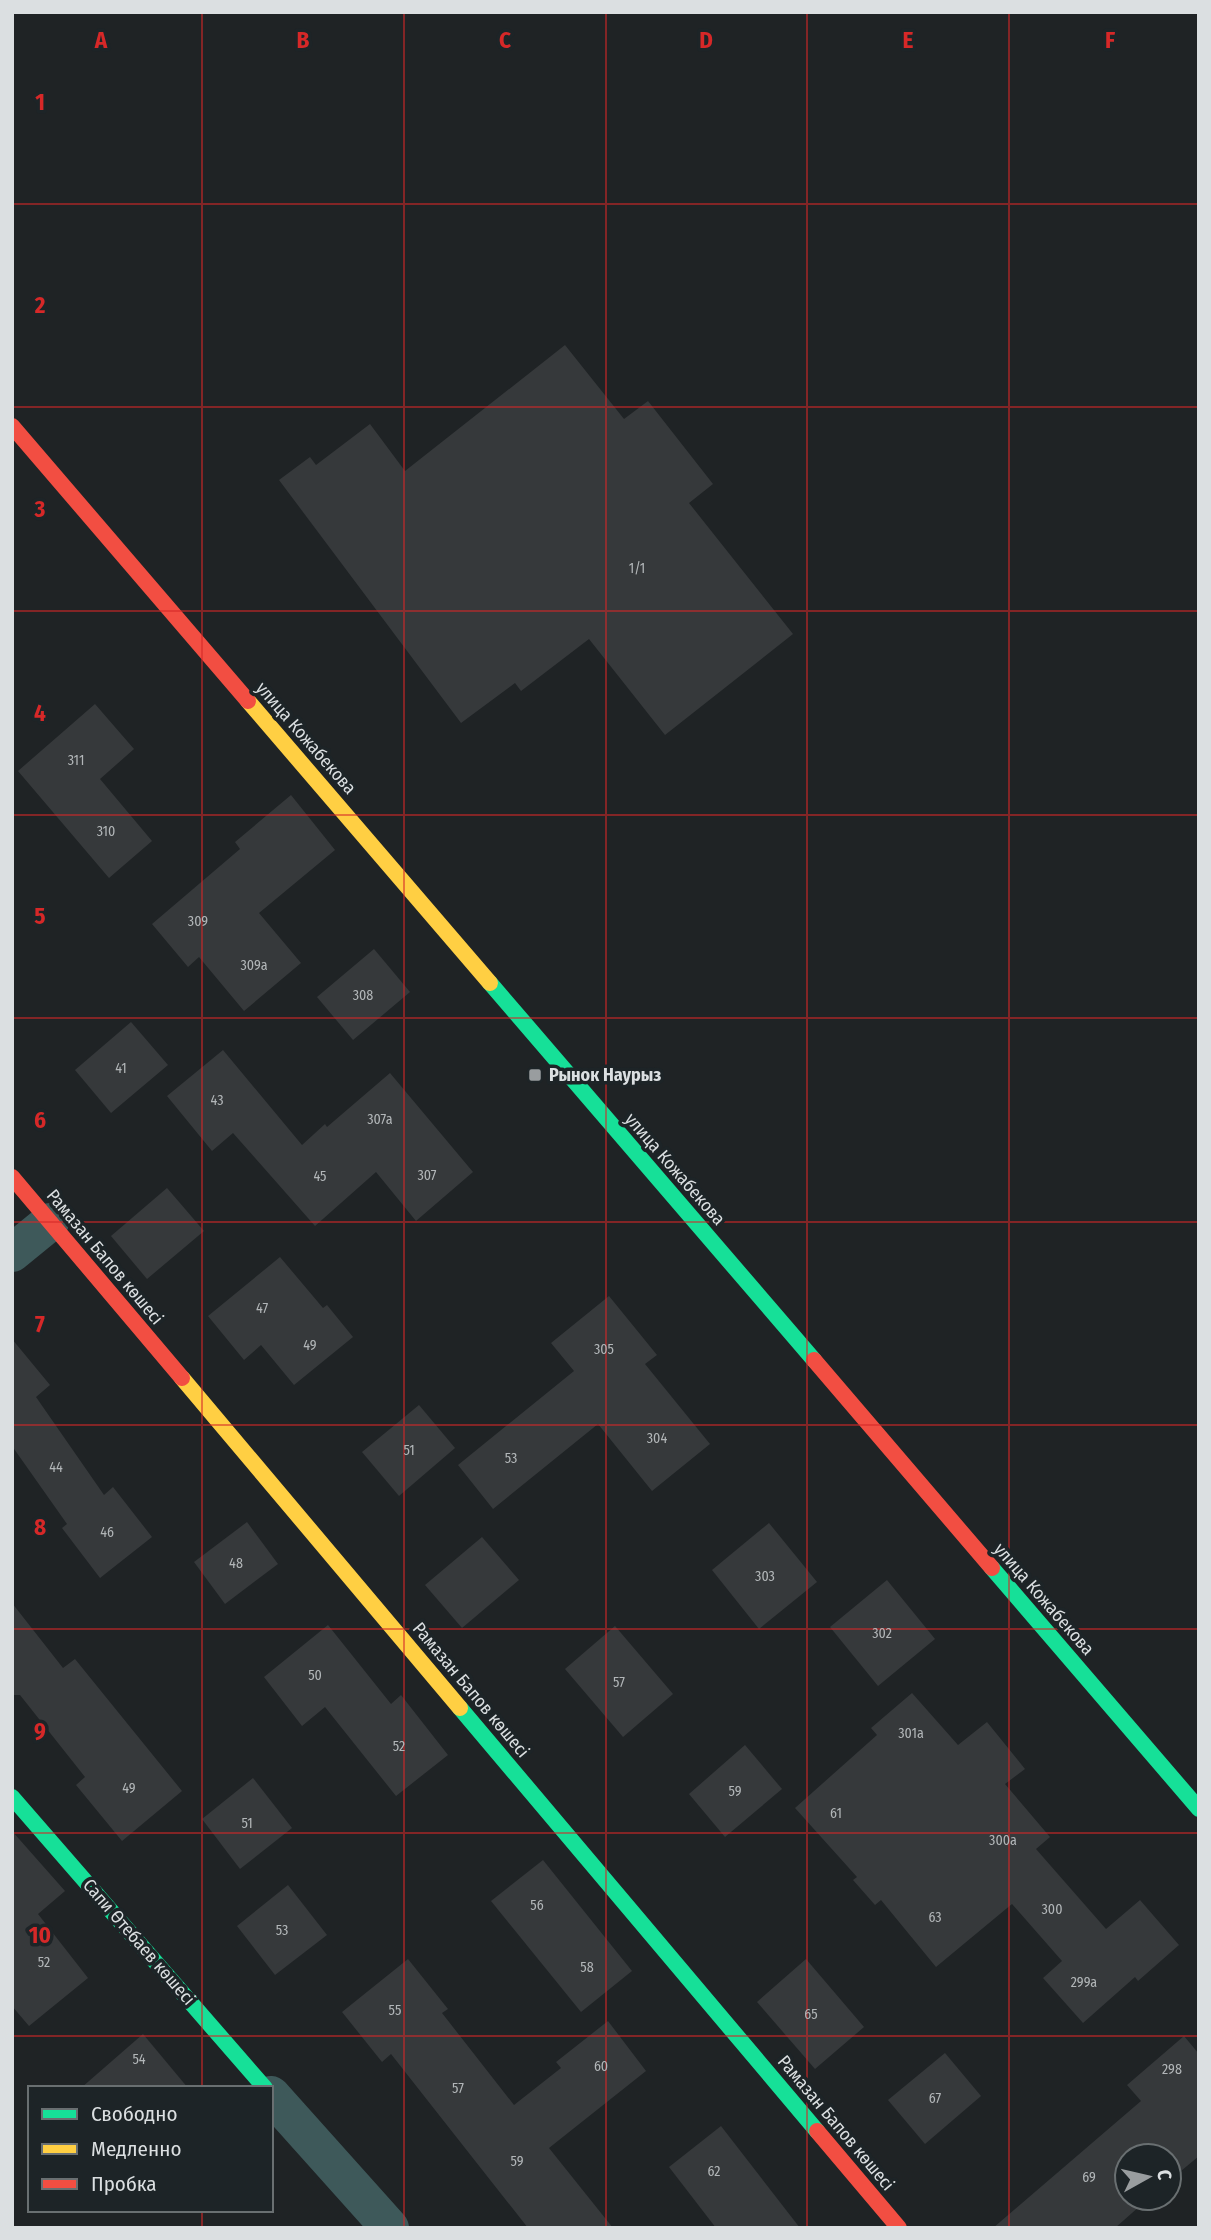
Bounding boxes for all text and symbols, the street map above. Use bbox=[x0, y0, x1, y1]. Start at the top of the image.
text: A bbox=[94, 26, 108, 54]
text: B bbox=[297, 26, 310, 54]
text: C bbox=[499, 26, 511, 54]
text: D bbox=[699, 26, 713, 54]
text: E bbox=[903, 26, 914, 54]
text: F bbox=[1105, 26, 1115, 54]
text: 1 bbox=[35, 88, 45, 116]
text: 2 bbox=[34, 291, 46, 319]
text: 3 bbox=[34, 495, 46, 523]
house number: 1/1 bbox=[629, 560, 645, 577]
street label: улица Кожабекова bbox=[251, 677, 361, 799]
text: 4 bbox=[34, 699, 46, 727]
house number: 311 bbox=[68, 752, 84, 769]
house number: 310 bbox=[97, 823, 115, 840]
text: 5 bbox=[34, 902, 46, 930]
house number: 309 bbox=[188, 913, 208, 930]
house number: 309а bbox=[240, 957, 268, 974]
house number: 308 bbox=[353, 987, 373, 1004]
house number: 41 bbox=[115, 1060, 127, 1077]
place label: Рынок Наурыз bbox=[549, 1064, 661, 1086]
marker: Рынок Наурыз bbox=[527, 1067, 543, 1083]
house number: 43 bbox=[211, 1092, 223, 1109]
text: 6 bbox=[34, 1106, 46, 1134]
street label: улица Кожабекова bbox=[620, 1108, 730, 1230]
house number: 307а bbox=[367, 1111, 393, 1128]
house number: 307 bbox=[417, 1167, 437, 1184]
house number: 45 bbox=[313, 1168, 327, 1185]
street label: Рамазан Бапов көшесі bbox=[42, 1185, 168, 1329]
house number: 47 bbox=[256, 1300, 268, 1317]
text: 7 bbox=[35, 1310, 45, 1338]
house number: 49 bbox=[303, 1337, 317, 1354]
house number: 305 bbox=[594, 1341, 614, 1358]
house number: 304 bbox=[647, 1430, 667, 1447]
house number: 51 bbox=[403, 1442, 415, 1459]
house number: 53 bbox=[505, 1450, 517, 1467]
house number: 44 bbox=[49, 1459, 63, 1476]
text: 8 bbox=[34, 1513, 46, 1541]
house number: 46 bbox=[100, 1524, 114, 1541]
street label: улица Кожабекова bbox=[989, 1538, 1099, 1660]
house number: 48 bbox=[229, 1555, 243, 1572]
house number: 303 bbox=[755, 1568, 775, 1585]
street label: Рамазан Бапов көшесі bbox=[408, 1618, 534, 1762]
house number: 302 bbox=[872, 1625, 892, 1642]
house number: 50 bbox=[308, 1667, 322, 1684]
house number: 57 bbox=[613, 1674, 625, 1691]
text: 9 bbox=[34, 1717, 46, 1745]
house number: 301а bbox=[898, 1725, 924, 1742]
house number: 52 bbox=[393, 1738, 405, 1755]
house number: 49 bbox=[122, 1780, 136, 1797]
house number: 59 bbox=[728, 1783, 742, 1800]
house number: 61 bbox=[830, 1805, 842, 1822]
house number: 51 bbox=[241, 1815, 253, 1832]
house number: 300а bbox=[989, 1832, 1017, 1849]
street label: Сапи Өтебаев көшесі bbox=[78, 1874, 200, 2010]
house number: 56 bbox=[530, 1897, 544, 1914]
house number: 300 bbox=[1042, 1901, 1062, 1918]
house number: 63 bbox=[928, 1909, 942, 1926]
text: 10 bbox=[29, 1921, 51, 1949]
house number: 53 bbox=[276, 1922, 288, 1939]
house number: 52 bbox=[38, 1954, 50, 1971]
house number: 58 bbox=[580, 1959, 594, 1976]
house number: 299а bbox=[1071, 1974, 1097, 1991]
house number: 55 bbox=[389, 2002, 401, 2019]
house number: 65 bbox=[804, 2006, 818, 2023]
house number: 54 bbox=[132, 2051, 146, 2068]
street label: Рамазан Бапов көшесі bbox=[773, 2051, 899, 2195]
house number: 60 bbox=[594, 2058, 608, 2075]
house number: 298 bbox=[1162, 2061, 1182, 2078]
house number: 57 bbox=[452, 2080, 464, 2097]
legend bbox=[28, 2086, 273, 2212]
house number: 67 bbox=[929, 2090, 941, 2107]
text: Свободно bbox=[91, 2101, 177, 2127]
text: Медленно bbox=[91, 2136, 181, 2162]
north arrow bbox=[1113, 2142, 1183, 2212]
house number: 59 bbox=[510, 2153, 524, 2170]
house number: 62 bbox=[708, 2163, 721, 2180]
text: С bbox=[1152, 2168, 1176, 2181]
house number: 69 bbox=[1082, 2169, 1096, 2186]
text: Пробка bbox=[91, 2171, 157, 2197]

